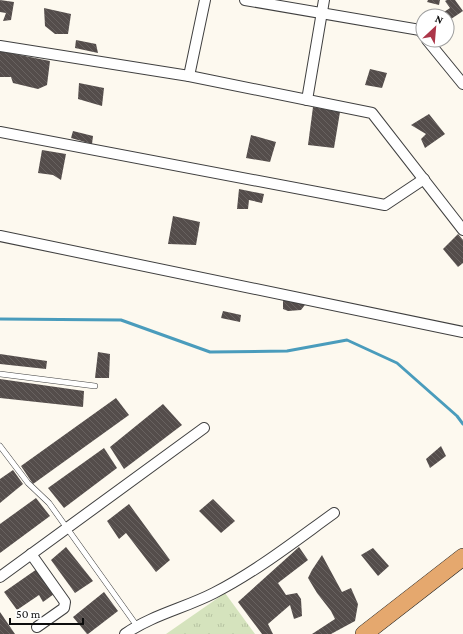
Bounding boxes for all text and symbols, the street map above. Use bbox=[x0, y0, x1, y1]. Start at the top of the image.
north arrow bbox=[415, 8, 455, 48]
text: N bbox=[433, 12, 446, 26]
scale bar bbox=[10, 600, 83, 626]
text: 50 m bbox=[16, 607, 41, 621]

